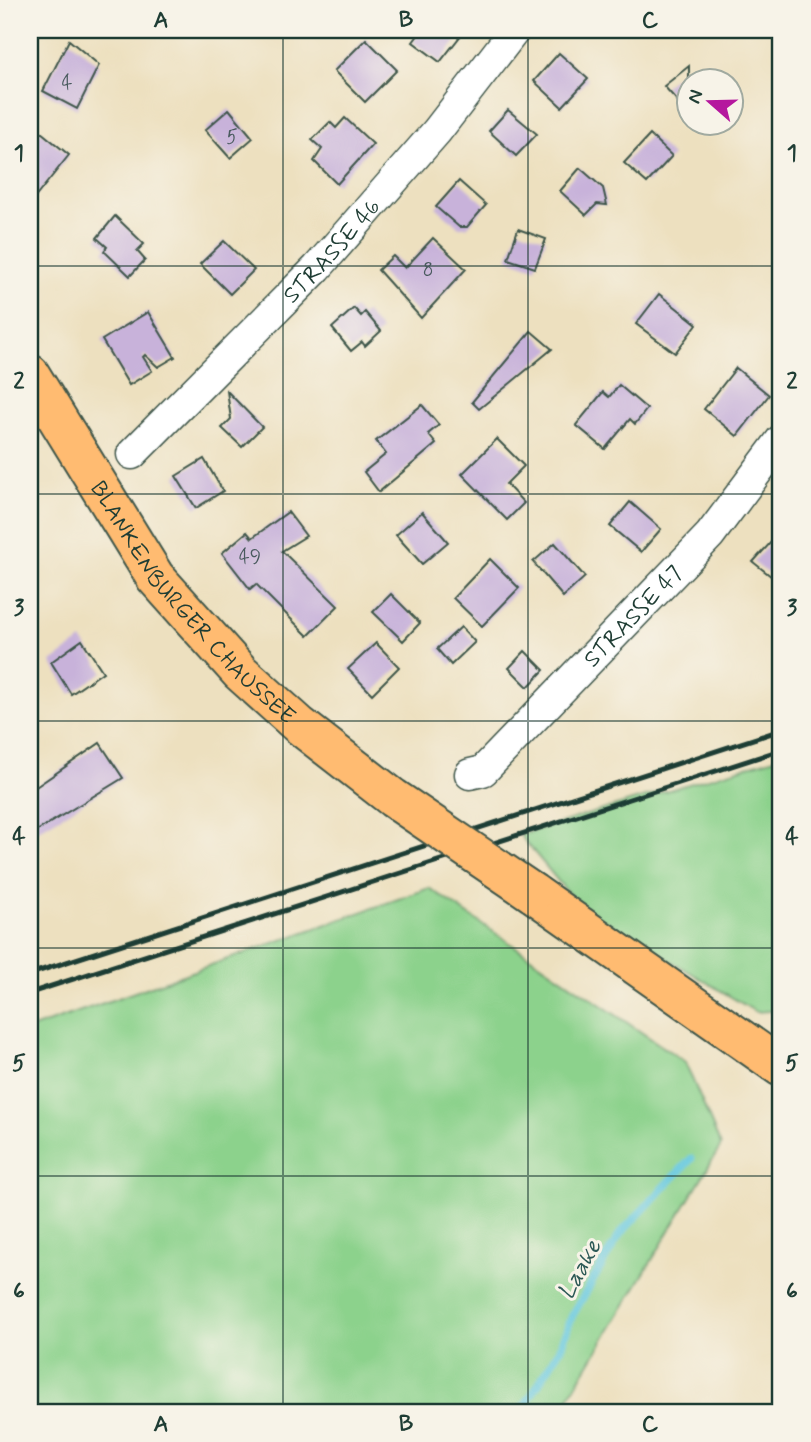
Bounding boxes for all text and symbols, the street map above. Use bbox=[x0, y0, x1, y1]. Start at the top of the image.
text: A bbox=[153, 6, 169, 36]
text: B bbox=[399, 6, 414, 36]
text: C bbox=[642, 6, 659, 36]
north arrow bbox=[674, 66, 744, 136]
house number: 4 bbox=[61, 71, 73, 96]
text: N bbox=[682, 86, 709, 107]
house number: 5 bbox=[226, 125, 238, 150]
text: 1 bbox=[14, 139, 24, 169]
text: 1 bbox=[787, 139, 797, 169]
street label: STRASSE 46 bbox=[277, 193, 388, 311]
house number: 8 bbox=[423, 258, 433, 283]
text: 2 bbox=[13, 367, 25, 397]
text: 2 bbox=[786, 367, 798, 397]
street label: BLANKENBURGER CHAUSSEE bbox=[82, 476, 301, 732]
house number: 49 bbox=[239, 545, 261, 570]
street label: STRASSE 47 bbox=[578, 559, 690, 674]
text: 3 bbox=[14, 594, 25, 624]
text: 3 bbox=[787, 594, 798, 624]
text: 4 bbox=[12, 822, 26, 852]
text: 4 bbox=[785, 822, 799, 852]
text: 5 bbox=[12, 1049, 26, 1079]
text: 5 bbox=[785, 1049, 799, 1079]
water label: Laake bbox=[551, 1234, 610, 1305]
text: 6 bbox=[13, 1277, 25, 1307]
text: 6 bbox=[786, 1277, 798, 1307]
text: A bbox=[153, 1410, 169, 1440]
text: B bbox=[399, 1410, 414, 1440]
text: C bbox=[642, 1410, 659, 1440]

